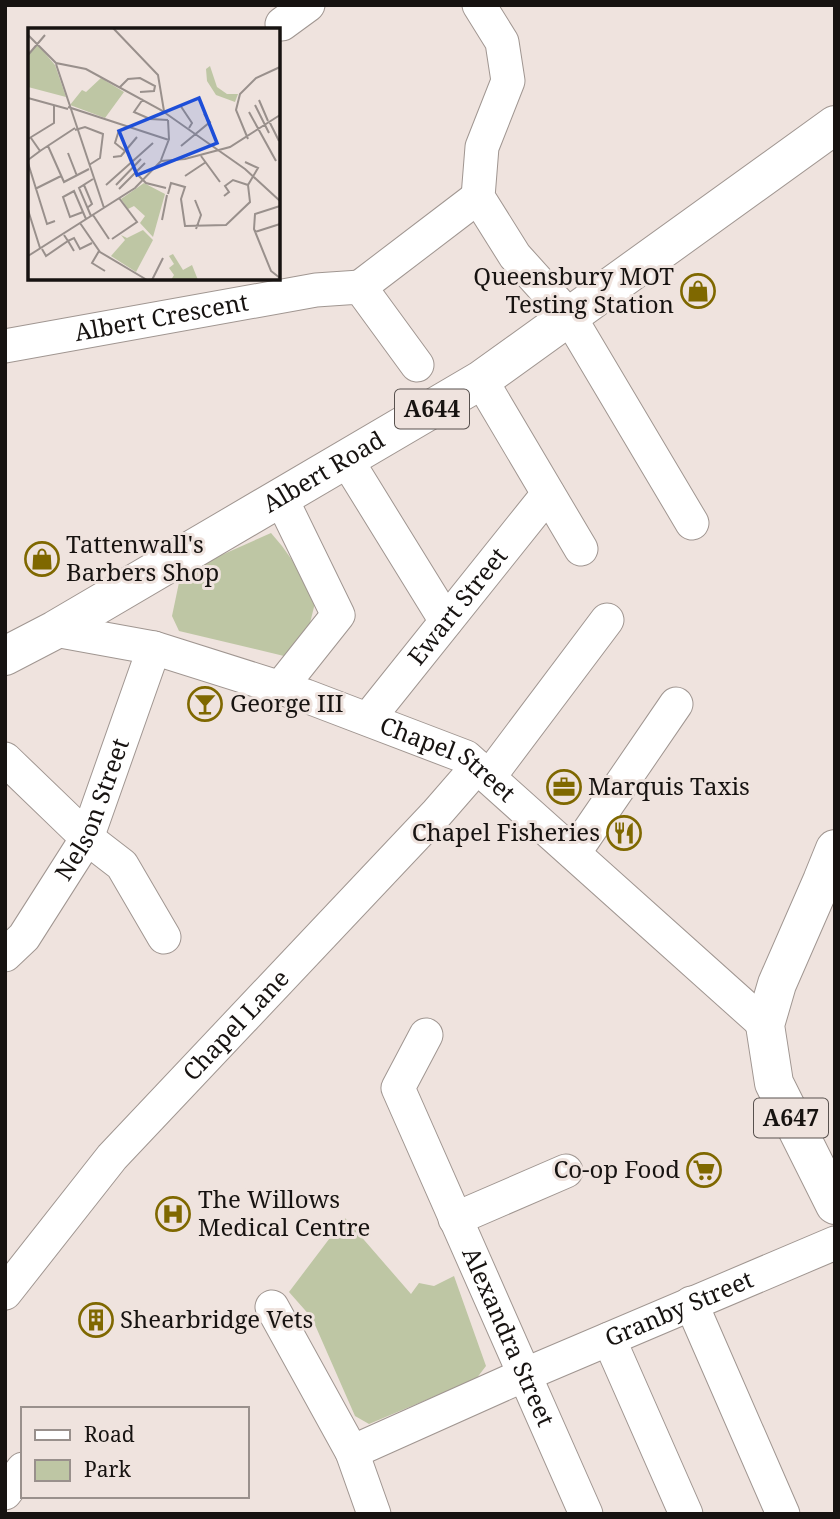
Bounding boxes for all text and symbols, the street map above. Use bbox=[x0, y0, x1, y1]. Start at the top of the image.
inset map bbox=[28, 28, 280, 280]
place label: Queensbury MOT Testing Station bbox=[473, 259, 674, 320]
shop icon: Queensbury MOT Testing Station bbox=[679, 272, 717, 310]
street label: Albert Crescent bbox=[72, 284, 251, 348]
road number: A644 bbox=[395, 390, 469, 428]
street label: Albert Road bbox=[256, 422, 390, 520]
place label: Tattenwall's Barbers Shop bbox=[66, 527, 219, 588]
shop icon: Tattenwall's Barbers Shop bbox=[23, 540, 61, 578]
street label: Ewart Street bbox=[399, 540, 514, 671]
bar icon: George III bbox=[186, 685, 224, 723]
place label: George III bbox=[230, 686, 344, 719]
street label: Chapel Street bbox=[375, 708, 523, 809]
street label: Nelson Street bbox=[46, 733, 136, 886]
office icon: Marquis Taxis bbox=[545, 768, 583, 806]
place label: Marquis Taxis bbox=[588, 769, 750, 802]
restaurant icon: Chapel Fisheries bbox=[605, 814, 643, 852]
place label: Chapel Fisheries bbox=[412, 815, 600, 848]
street label: Chapel Lane bbox=[175, 962, 296, 1087]
road number: A647 bbox=[754, 1098, 828, 1138]
supermarket icon: Co-op Food bbox=[685, 1151, 723, 1189]
place label: Co-op Food bbox=[554, 1152, 680, 1185]
place label: The Willows Medical Centre bbox=[198, 1182, 370, 1243]
hospital icon: The Willows Medical Centre bbox=[154, 1195, 192, 1233]
street label: Alexandra Street bbox=[455, 1242, 563, 1431]
street label: Granby Street bbox=[599, 1262, 758, 1354]
building icon: Shearbridge Vets bbox=[77, 1301, 115, 1339]
place label: Shearbridge Vets bbox=[120, 1302, 313, 1335]
legend bbox=[21, 1407, 248, 1498]
text: Road bbox=[84, 1420, 135, 1448]
text: Park bbox=[84, 1455, 131, 1483]

